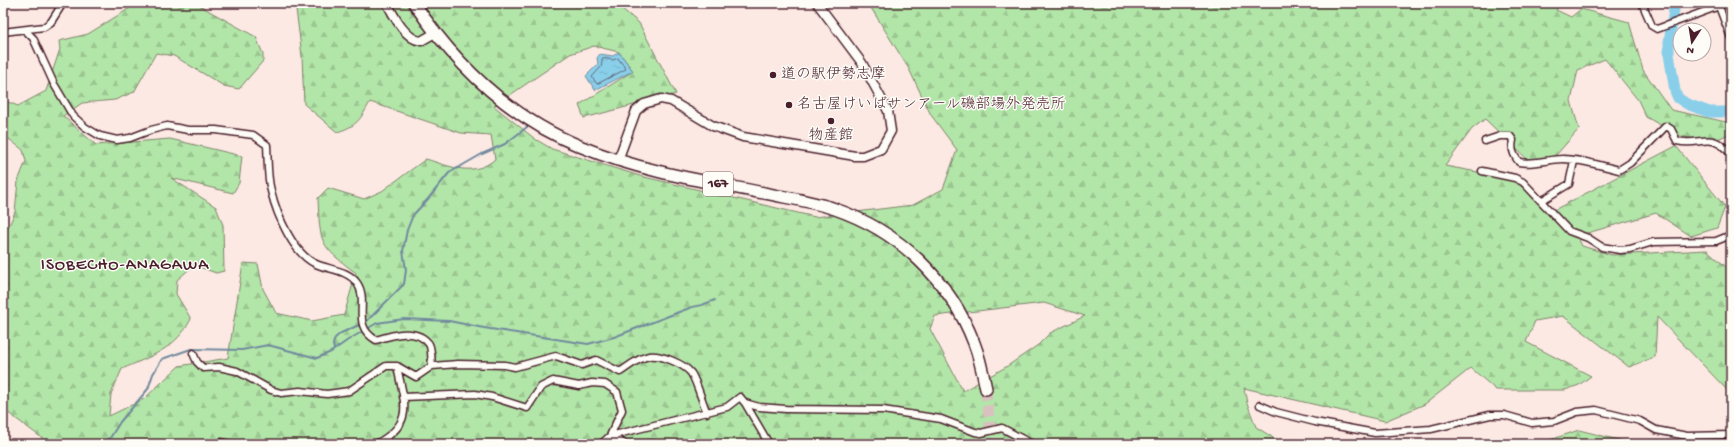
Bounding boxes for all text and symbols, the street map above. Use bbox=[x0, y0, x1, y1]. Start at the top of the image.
north arrow bbox=[1672, 22, 1712, 62]
text: N bbox=[1686, 43, 1695, 56]
place label: 道の駅伊勢志摩 bbox=[781, 65, 886, 84]
marker: 道の駅伊勢志摩 bbox=[768, 70, 778, 80]
place label: 名古屋けいばサンアール磯部場外発売所 bbox=[797, 95, 1066, 114]
marker: 名古屋けいばサンアール磯部場外発売所 bbox=[784, 100, 794, 110]
marker: 物産館 bbox=[826, 116, 836, 126]
place label: 物産館 bbox=[808, 126, 854, 145]
road number: 167 bbox=[703, 172, 733, 196]
district label: ISOBECHO-ANAGAWA bbox=[41, 256, 209, 276]

